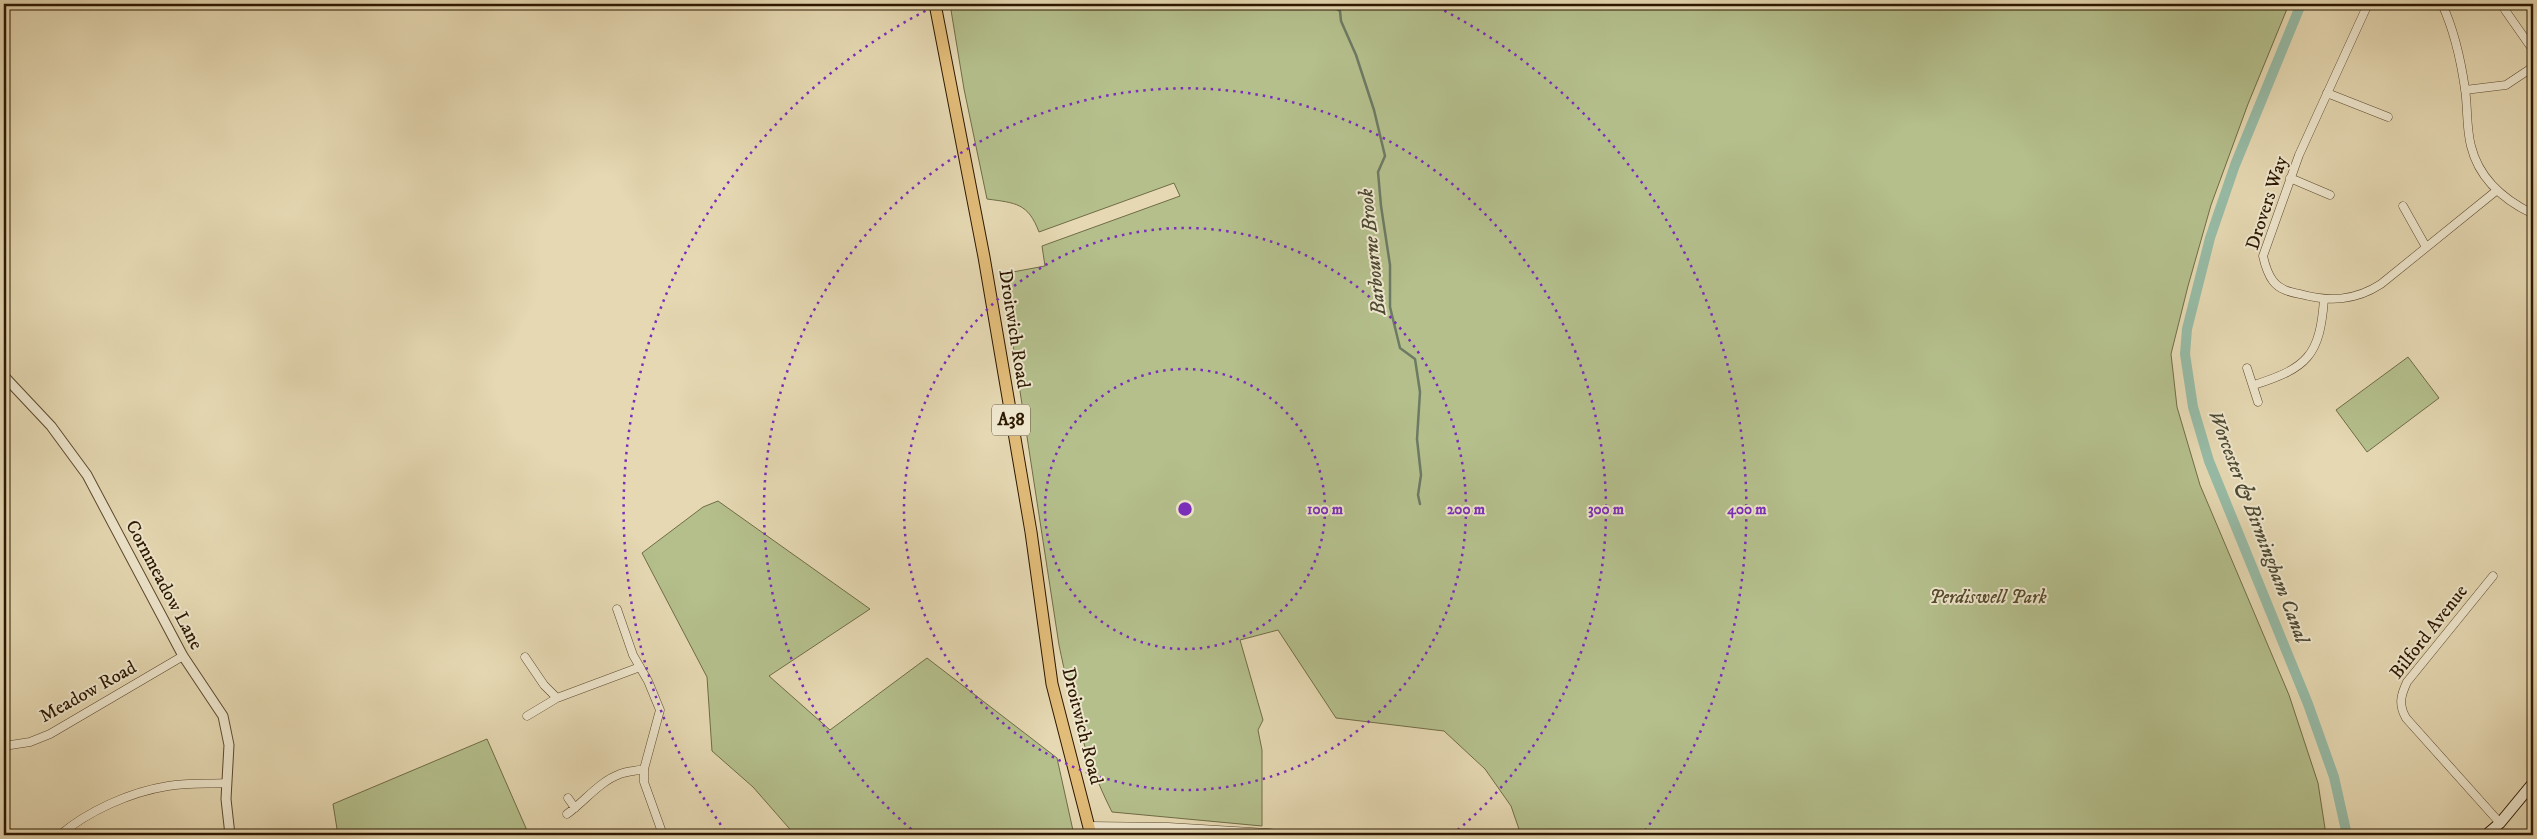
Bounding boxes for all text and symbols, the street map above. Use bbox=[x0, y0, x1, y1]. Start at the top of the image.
street label: Drovers Way bbox=[2241, 152, 2293, 253]
water label: Barbourne Brook bbox=[1354, 187, 1392, 317]
street label: Droitwich Road bbox=[993, 268, 1035, 391]
road number: A38 bbox=[992, 404, 1030, 436]
water label: Worcester & Birmingham Canal bbox=[2202, 407, 2315, 649]
centre of rings bbox=[1176, 500, 1194, 518]
text: 100 m bbox=[1307, 500, 1344, 519]
text: 200 m bbox=[1447, 500, 1486, 519]
text: 300 m bbox=[1588, 500, 1625, 519]
text: 400 m bbox=[1726, 500, 1767, 519]
street label: Cornmeadow Lane bbox=[120, 516, 208, 654]
street label: Bilford Avenue bbox=[2385, 580, 2473, 684]
park label: Perdiswell Park bbox=[1929, 586, 2047, 609]
street label: Meadow Road bbox=[36, 656, 141, 728]
street label: Droitwich Road bbox=[1056, 665, 1108, 787]

